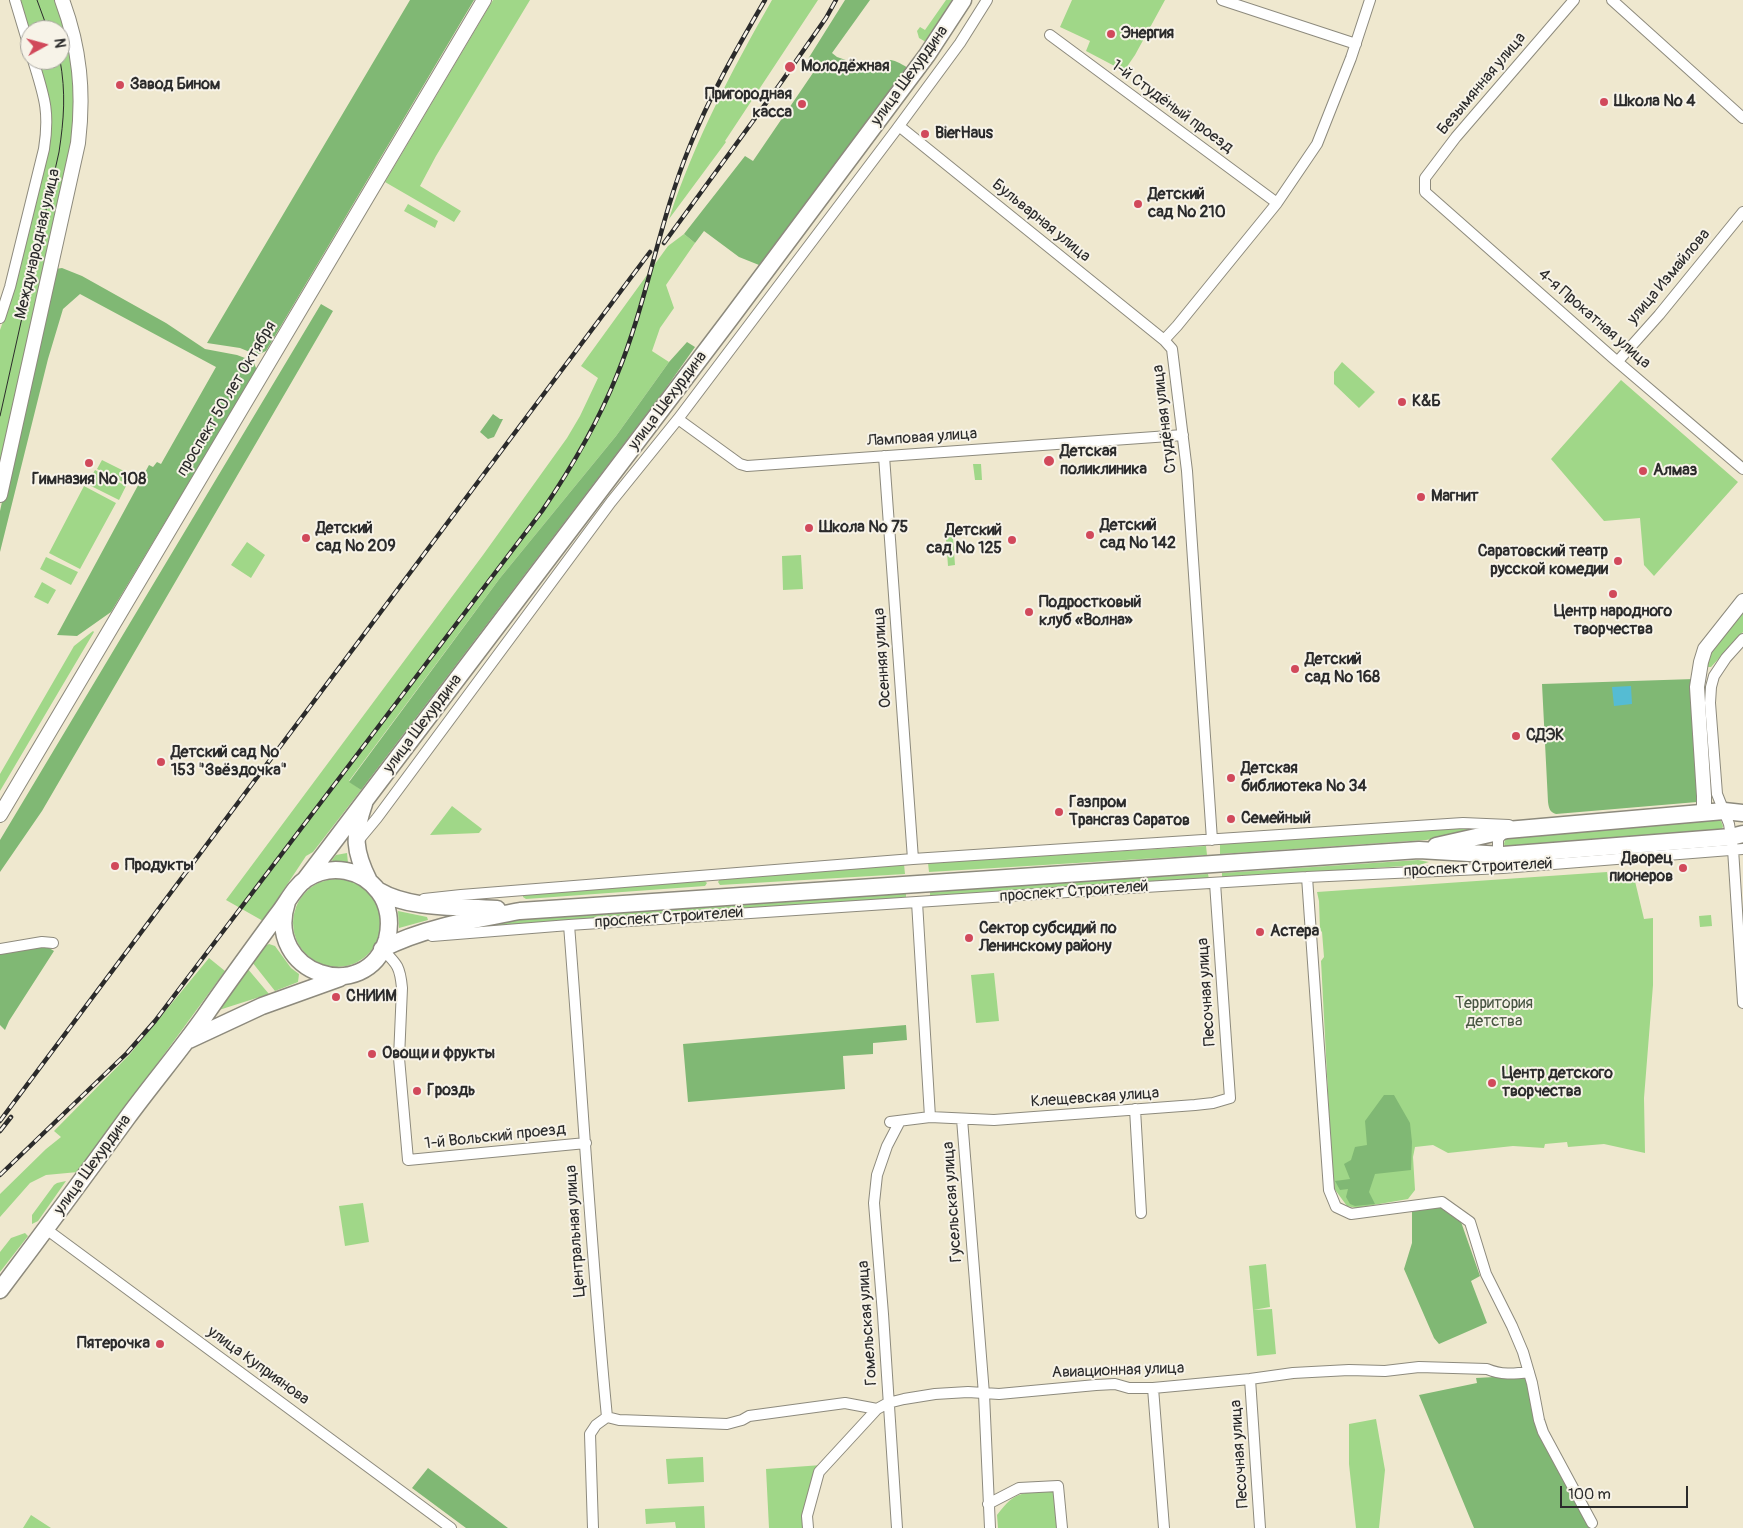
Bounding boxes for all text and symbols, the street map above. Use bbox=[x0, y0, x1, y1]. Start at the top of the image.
north arrow bbox=[20, 20, 70, 70]
street label: улица Шехурдина bbox=[867, 22, 953, 130]
place label: Энергия bbox=[1121, 24, 1174, 44]
marker: Энергия bbox=[1105, 28, 1117, 40]
street label: Безымянная улица bbox=[1434, 29, 1530, 139]
text: N bbox=[50, 37, 68, 49]
street label: 1-й Студёный проезд bbox=[1107, 56, 1237, 158]
place label: Молодёжная bbox=[801, 57, 890, 77]
marker: Молодёжная bbox=[783, 60, 797, 74]
place label: Завод Бином bbox=[130, 75, 220, 95]
marker: Завод Бином bbox=[114, 79, 126, 91]
place label: Пригородная касса bbox=[705, 85, 792, 123]
place label: Школа № 4 bbox=[1614, 92, 1695, 112]
marker: Школа № 4 bbox=[1598, 96, 1610, 108]
marker: Пригородная касса bbox=[796, 98, 808, 110]
place label: BierHaus bbox=[935, 124, 993, 144]
marker: BierHaus bbox=[919, 128, 931, 140]
street label: Международная улица bbox=[11, 167, 65, 321]
street label: Бульварная улица bbox=[988, 175, 1094, 267]
place label: Детский сад № 210 bbox=[1148, 185, 1226, 223]
marker: Детский сад № 210 bbox=[1132, 198, 1144, 210]
street label: улица Измайлова bbox=[1624, 225, 1714, 329]
street label: 4-я Прокатная улица bbox=[1534, 265, 1654, 373]
street label: проспект 50 лет Октября bbox=[173, 318, 281, 480]
street label: улица Шехурдина bbox=[625, 348, 711, 454]
street label: Студёная улица bbox=[1149, 364, 1181, 474]
place label: К&Б bbox=[1412, 392, 1441, 412]
marker: К&Б bbox=[1396, 396, 1408, 408]
street label: Ламповая улица bbox=[866, 425, 978, 451]
place label: Детская поликлиника bbox=[1060, 442, 1147, 480]
marker: Детская поликлиника bbox=[1042, 454, 1056, 468]
marker: Гимназия № 108 bbox=[83, 457, 95, 469]
place label: Алмаз bbox=[1653, 461, 1697, 481]
marker: Алмаз bbox=[1637, 465, 1649, 477]
place label: Гимназия № 108 bbox=[32, 470, 146, 490]
place label: Магнит bbox=[1431, 487, 1479, 507]
marker: Магнит bbox=[1415, 491, 1427, 503]
place label: Детский сад № 142 bbox=[1100, 516, 1176, 554]
place label: Школа № 75 bbox=[819, 518, 908, 538]
place label: Детский сад № 209 bbox=[316, 519, 396, 557]
place label: Детский сад № 125 bbox=[927, 521, 1002, 559]
marker: Школа № 75 bbox=[803, 522, 815, 534]
marker: Детский сад № 142 bbox=[1084, 529, 1096, 541]
marker: Детский сад № 209 bbox=[300, 532, 312, 544]
marker: Детский сад № 125 bbox=[1006, 534, 1018, 546]
place label: Саратовский театр русской комедии bbox=[1478, 542, 1608, 580]
marker: Саратовский театр русской комедии bbox=[1612, 555, 1624, 567]
marker: Центр народного творчества bbox=[1607, 588, 1619, 600]
place label: Подростковый клуб «Волна» bbox=[1039, 593, 1141, 631]
place label: Центр народного творчества bbox=[1554, 602, 1672, 640]
marker: Подростковый клуб «Волна» bbox=[1023, 606, 1035, 618]
street label: Осенняя улица bbox=[870, 607, 896, 709]
place label: Детский сад № 168 bbox=[1305, 650, 1380, 688]
marker: Детский сад № 168 bbox=[1289, 663, 1301, 675]
street label: улица Шехурдина bbox=[380, 671, 466, 777]
place label: СДЭК bbox=[1526, 726, 1564, 746]
marker: СДЭК bbox=[1510, 730, 1522, 742]
place label: Детский сад № 153 "Звёздочка" bbox=[171, 743, 287, 781]
marker: Детский сад № 153 "Звёздочка" bbox=[155, 756, 167, 768]
place label: Детская библиотека № 34 bbox=[1241, 759, 1367, 797]
marker: Детская библиотека № 34 bbox=[1225, 772, 1237, 784]
place label: Газпром Трансгаз Саратов bbox=[1069, 793, 1190, 831]
marker: Газпром Трансгаз Саратов bbox=[1053, 806, 1065, 818]
place label: Семейный bbox=[1241, 809, 1311, 829]
marker: Семейный bbox=[1225, 813, 1237, 825]
place label: Дворец пионеров bbox=[1609, 849, 1673, 887]
street label: проспект Строителей bbox=[1403, 855, 1553, 881]
place label: Продукты bbox=[125, 856, 194, 876]
marker: Продукты bbox=[109, 860, 121, 872]
marker: Дворец пионеров bbox=[1677, 862, 1689, 874]
street label: проспект Строителей bbox=[999, 877, 1149, 907]
street label: проспект Строителей bbox=[594, 903, 744, 933]
place label: Сектор субсидий по Ленинскому району bbox=[979, 919, 1117, 957]
place label: Астера bbox=[1270, 922, 1319, 942]
marker: Астера bbox=[1254, 926, 1266, 938]
marker: Сектор субсидий по Ленинскому району bbox=[963, 932, 975, 944]
street label: Песочная улица bbox=[1194, 937, 1220, 1047]
place label: СНИИМ bbox=[346, 987, 397, 1007]
marker: СНИИМ bbox=[330, 991, 342, 1003]
park label: Территория детства bbox=[1455, 994, 1533, 1032]
place label: Овощи и фрукты bbox=[382, 1044, 495, 1064]
marker: Овощи и фрукты bbox=[366, 1048, 378, 1060]
place label: Центр детского творчества bbox=[1502, 1064, 1613, 1102]
marker: Центр детского творчества bbox=[1486, 1077, 1498, 1089]
place label: Гроздь bbox=[427, 1081, 475, 1101]
street label: Клещевская улица bbox=[1030, 1084, 1160, 1112]
marker: Гроздь bbox=[411, 1085, 423, 1097]
street label: улица Шехурдина bbox=[50, 1111, 136, 1219]
street label: 1-й Вольский проезд bbox=[423, 1120, 567, 1154]
street label: Гусельская улица bbox=[939, 1141, 967, 1263]
street label: Центральная улица bbox=[562, 1164, 590, 1298]
street label: Гомельская улица bbox=[854, 1260, 882, 1386]
street label: улица Куприянова bbox=[203, 1323, 313, 1409]
place label: Пятерочка bbox=[77, 1334, 150, 1354]
marker: Пятерочка bbox=[154, 1338, 166, 1350]
street label: Авиационная улица bbox=[1051, 1359, 1185, 1383]
street label: Песочная улица bbox=[1227, 1399, 1253, 1509]
scale bar bbox=[1563, 1476, 1690, 1508]
text: 100 m bbox=[1568, 1485, 1611, 1504]

